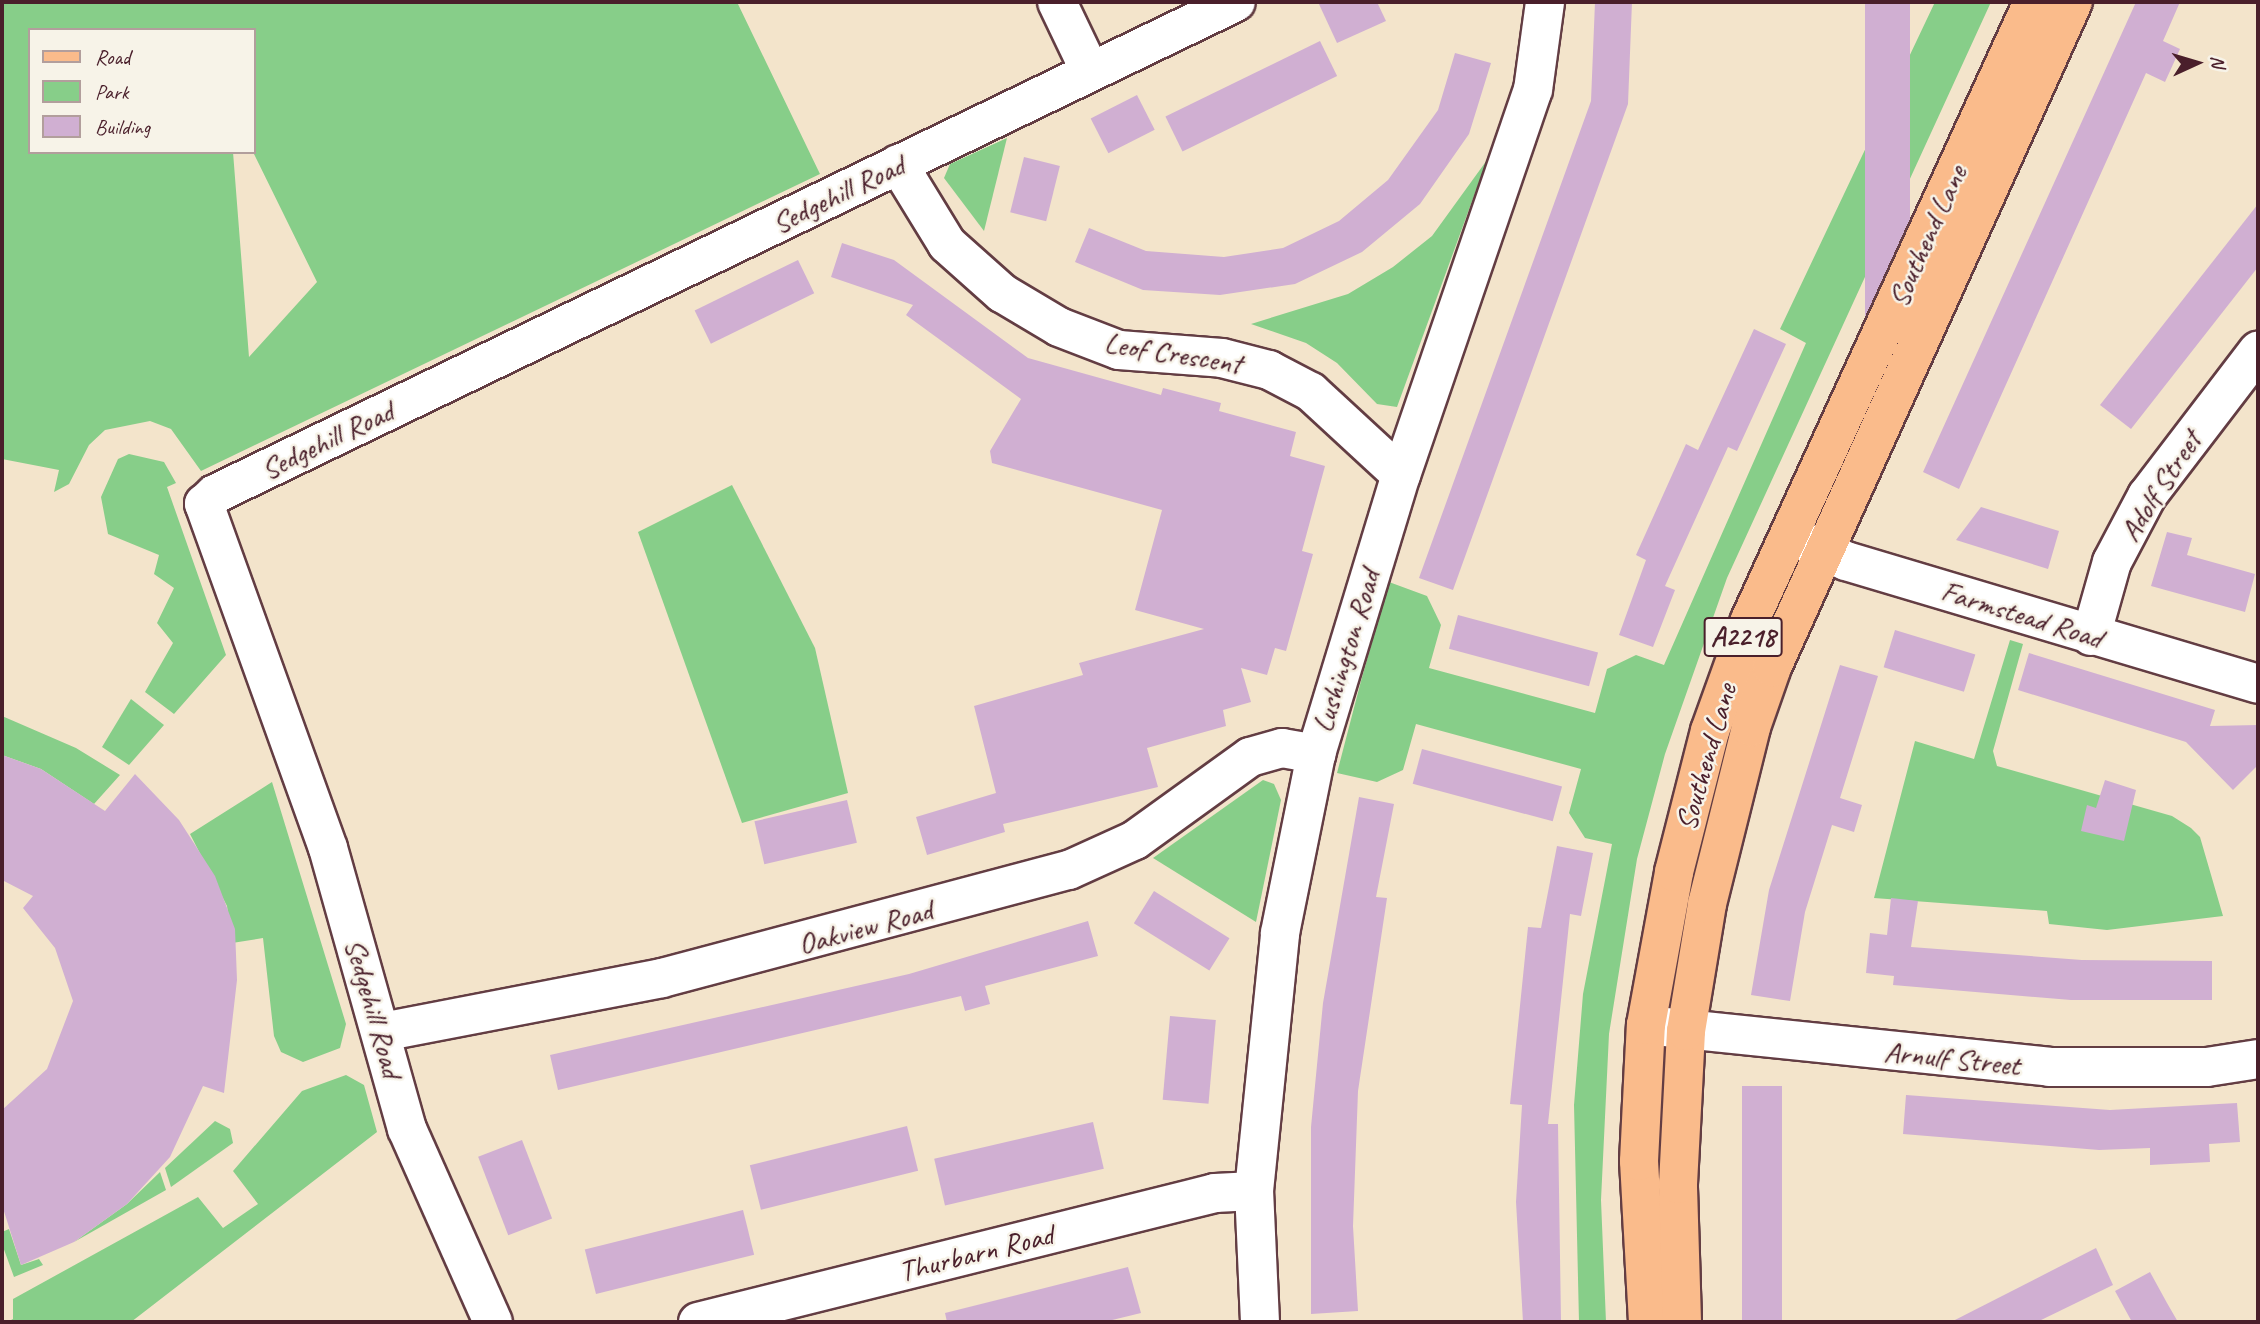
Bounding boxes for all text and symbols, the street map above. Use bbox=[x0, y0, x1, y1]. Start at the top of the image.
legend bbox=[28, 28, 256, 154]
north arrow bbox=[2162, 28, 2232, 98]
text: Road bbox=[95, 44, 130, 70]
text: N bbox=[2206, 55, 2230, 68]
text: Park bbox=[95, 79, 128, 105]
text: Building bbox=[95, 114, 150, 140]
street label: Sedgehill Road bbox=[766, 147, 910, 241]
street label: Southend Lane bbox=[1880, 160, 1974, 312]
street label: Leof Crescent bbox=[1102, 324, 1244, 382]
street label: Sedgehill Road bbox=[255, 393, 399, 487]
street label: Adolf Street bbox=[2111, 424, 2209, 548]
street label: Lushington Road bbox=[1304, 566, 1388, 736]
street label: Farmstead Road bbox=[1937, 572, 2107, 656]
road number: A2218 bbox=[1703, 612, 1783, 662]
street label: Southend Lane bbox=[1668, 679, 1744, 835]
street label: Oakview Road bbox=[794, 892, 936, 962]
street label: Sedgehill Road bbox=[337, 934, 411, 1082]
street label: Arnulf Street bbox=[1882, 1033, 2022, 1083]
street label: Thurbarn Road bbox=[895, 1217, 1057, 1289]

